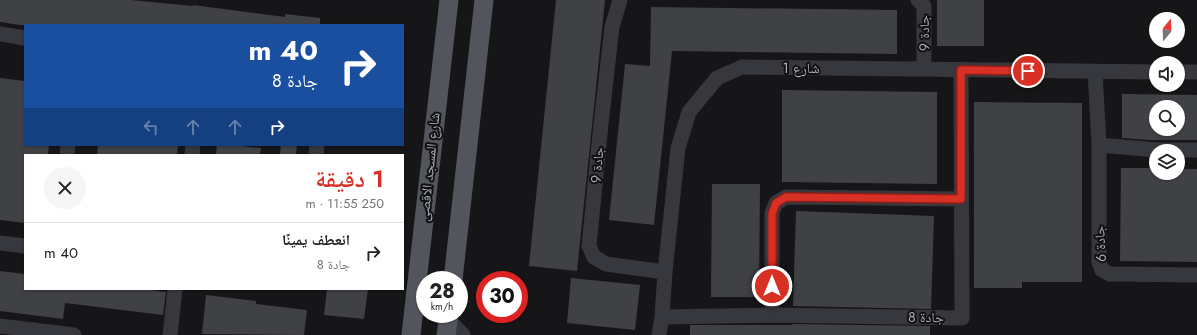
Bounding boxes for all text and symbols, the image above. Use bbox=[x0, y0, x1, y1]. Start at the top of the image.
north arrow bbox=[1149, 12, 1185, 48]
map controls bbox=[1149, 12, 1185, 180]
street label: جادة 9 bbox=[914, 15, 934, 51]
text: 40 m bbox=[249, 30, 318, 71]
icon: right bbox=[332, 40, 384, 92]
pin bbox=[1011, 54, 1045, 88]
button: sound bbox=[1149, 56, 1185, 92]
street label: شارع 1 bbox=[782, 58, 820, 78]
icon: arrive bbox=[1017, 60, 1039, 82]
text: جادة 8 bbox=[272, 68, 318, 94]
button: search bbox=[1149, 100, 1185, 136]
street label: شارع المسجد الاقصى bbox=[413, 112, 445, 222]
icon: left bbox=[140, 116, 162, 138]
icon: ahead bbox=[182, 116, 204, 138]
icon: ahead bbox=[224, 116, 246, 138]
icon: right bbox=[266, 116, 288, 138]
button: layers bbox=[1149, 144, 1185, 180]
street label: جادة 9 bbox=[585, 146, 609, 184]
text: 1 دقيقة bbox=[315, 161, 384, 196]
button: close bbox=[44, 167, 86, 209]
text: 250 m · 11:55 bbox=[305, 194, 384, 213]
street label: جادة 6 bbox=[1089, 225, 1111, 263]
text: انعطف يمينًا bbox=[282, 229, 350, 251]
text: 40 m bbox=[44, 242, 78, 264]
icon: right bbox=[362, 242, 384, 264]
text: جادة 8 bbox=[317, 255, 350, 274]
position arrow bbox=[751, 265, 793, 307]
speed limit sign: 30 bbox=[476, 271, 528, 323]
text: 28 bbox=[429, 277, 455, 306]
text: km/h bbox=[431, 299, 453, 314]
street label: جادة 8 bbox=[908, 307, 944, 327]

